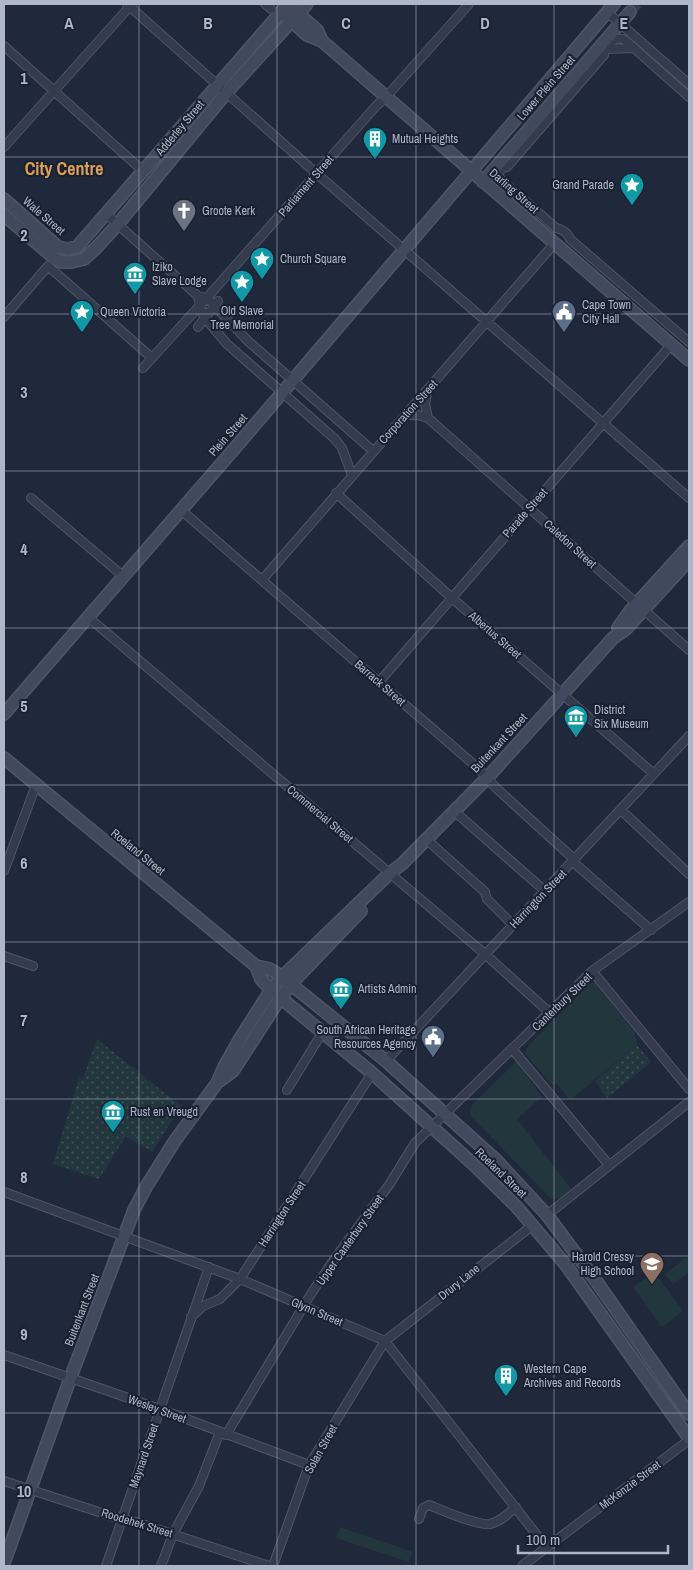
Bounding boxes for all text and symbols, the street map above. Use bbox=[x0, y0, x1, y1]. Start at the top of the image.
text: A bbox=[64, 12, 74, 34]
text: B bbox=[203, 12, 213, 34]
text: C bbox=[341, 12, 351, 34]
text: D bbox=[480, 12, 490, 34]
text: E bbox=[620, 12, 629, 34]
street label: Lower Plein Street bbox=[513, 52, 579, 124]
text: 1 bbox=[20, 67, 28, 89]
street label: Adderley Street bbox=[151, 97, 208, 160]
building icon: Mutual Heights bbox=[362, 126, 388, 160]
place label: Mutual Heights bbox=[392, 131, 458, 147]
street label: Parliament Street bbox=[275, 152, 337, 220]
district label: City Centre bbox=[25, 156, 103, 181]
street label: Darling Street bbox=[486, 165, 542, 217]
place icon: Grand Parade bbox=[619, 172, 645, 206]
place label: Grand Parade bbox=[552, 177, 614, 193]
street label: Wale Street bbox=[19, 193, 69, 239]
church icon: Groote Kerk bbox=[171, 198, 197, 232]
place label: Groote Kerk bbox=[202, 203, 255, 219]
text: 2 bbox=[20, 224, 28, 246]
place icon: Church Square bbox=[249, 246, 275, 280]
place label: Church Square bbox=[280, 251, 346, 267]
place label: Iziko Slave Lodge bbox=[152, 259, 207, 289]
museum icon: Iziko Slave Lodge bbox=[122, 261, 148, 295]
place icon: Old Slave Tree Memorial bbox=[229, 269, 255, 303]
place label: Cape Town City Hall bbox=[582, 297, 631, 327]
place icon: Queen Victoria bbox=[69, 299, 95, 333]
public building icon: Cape Town City Hall bbox=[551, 299, 577, 333]
place label: Old Slave Tree Memorial bbox=[210, 303, 274, 333]
place label: Queen Victoria bbox=[100, 304, 167, 320]
street label: Corporation Street bbox=[375, 376, 441, 447]
text: 3 bbox=[20, 381, 28, 403]
street label: Plein Street bbox=[205, 410, 251, 460]
street label: Parade Street bbox=[499, 485, 551, 541]
street label: Caledon Street bbox=[540, 516, 600, 572]
text: 4 bbox=[20, 538, 28, 560]
street label: Albertus Street bbox=[464, 607, 525, 663]
street label: Barrack Street bbox=[351, 656, 409, 710]
text: 5 bbox=[20, 695, 28, 717]
place label: District Six Museum bbox=[594, 702, 649, 732]
museum icon: District Six Museum bbox=[563, 704, 589, 738]
street label: Buitenkant Street bbox=[467, 710, 531, 776]
street label: Commercial Street bbox=[283, 782, 357, 847]
street label: Roeland Street bbox=[107, 825, 169, 879]
text: 6 bbox=[20, 852, 28, 874]
street label: Harrington Street bbox=[506, 866, 570, 932]
street label: Canterbury Street bbox=[529, 969, 596, 1035]
museum icon: Artists Admin bbox=[328, 976, 354, 1010]
place label: Artists Admin bbox=[357, 981, 417, 997]
text: 7 bbox=[20, 1009, 28, 1031]
place label: South African Heritage Resources Agency bbox=[316, 1022, 416, 1052]
public building icon: South African Heritage Resources Agency bbox=[420, 1024, 446, 1058]
museum icon: Rust en Vreugd bbox=[100, 1099, 126, 1133]
place label: Rust en Vreugd bbox=[130, 1104, 198, 1120]
street label: Roeland Street bbox=[472, 1144, 530, 1202]
text: 8 bbox=[20, 1166, 28, 1188]
street label: Harrington Street bbox=[255, 1178, 309, 1250]
street label: Upper Canterbury Street bbox=[313, 1191, 387, 1288]
place label: Harold Cressy High School bbox=[572, 1249, 634, 1279]
school or university icon: Harold Cressy High School bbox=[639, 1251, 665, 1285]
street label: Drury Lane bbox=[435, 1260, 483, 1304]
street label: Buitenkant Street bbox=[61, 1271, 103, 1348]
street label: Glynn Street bbox=[289, 1294, 346, 1330]
text: 9 bbox=[20, 1323, 28, 1345]
place label: Western Cape Archives and Records bbox=[523, 1361, 621, 1391]
building icon: Western Cape Archives and Records bbox=[493, 1363, 519, 1397]
street label: Wesley Street bbox=[126, 1391, 189, 1427]
street label: Maynard Street bbox=[125, 1421, 163, 1490]
street label: Solan Street bbox=[301, 1421, 341, 1477]
street label: McKenzie Street bbox=[596, 1457, 664, 1513]
text: 10 bbox=[17, 1480, 31, 1502]
street label: Roodehek Street bbox=[99, 1505, 175, 1542]
scale bar bbox=[518, 1522, 668, 1554]
text: 100 m bbox=[526, 1529, 560, 1550]

